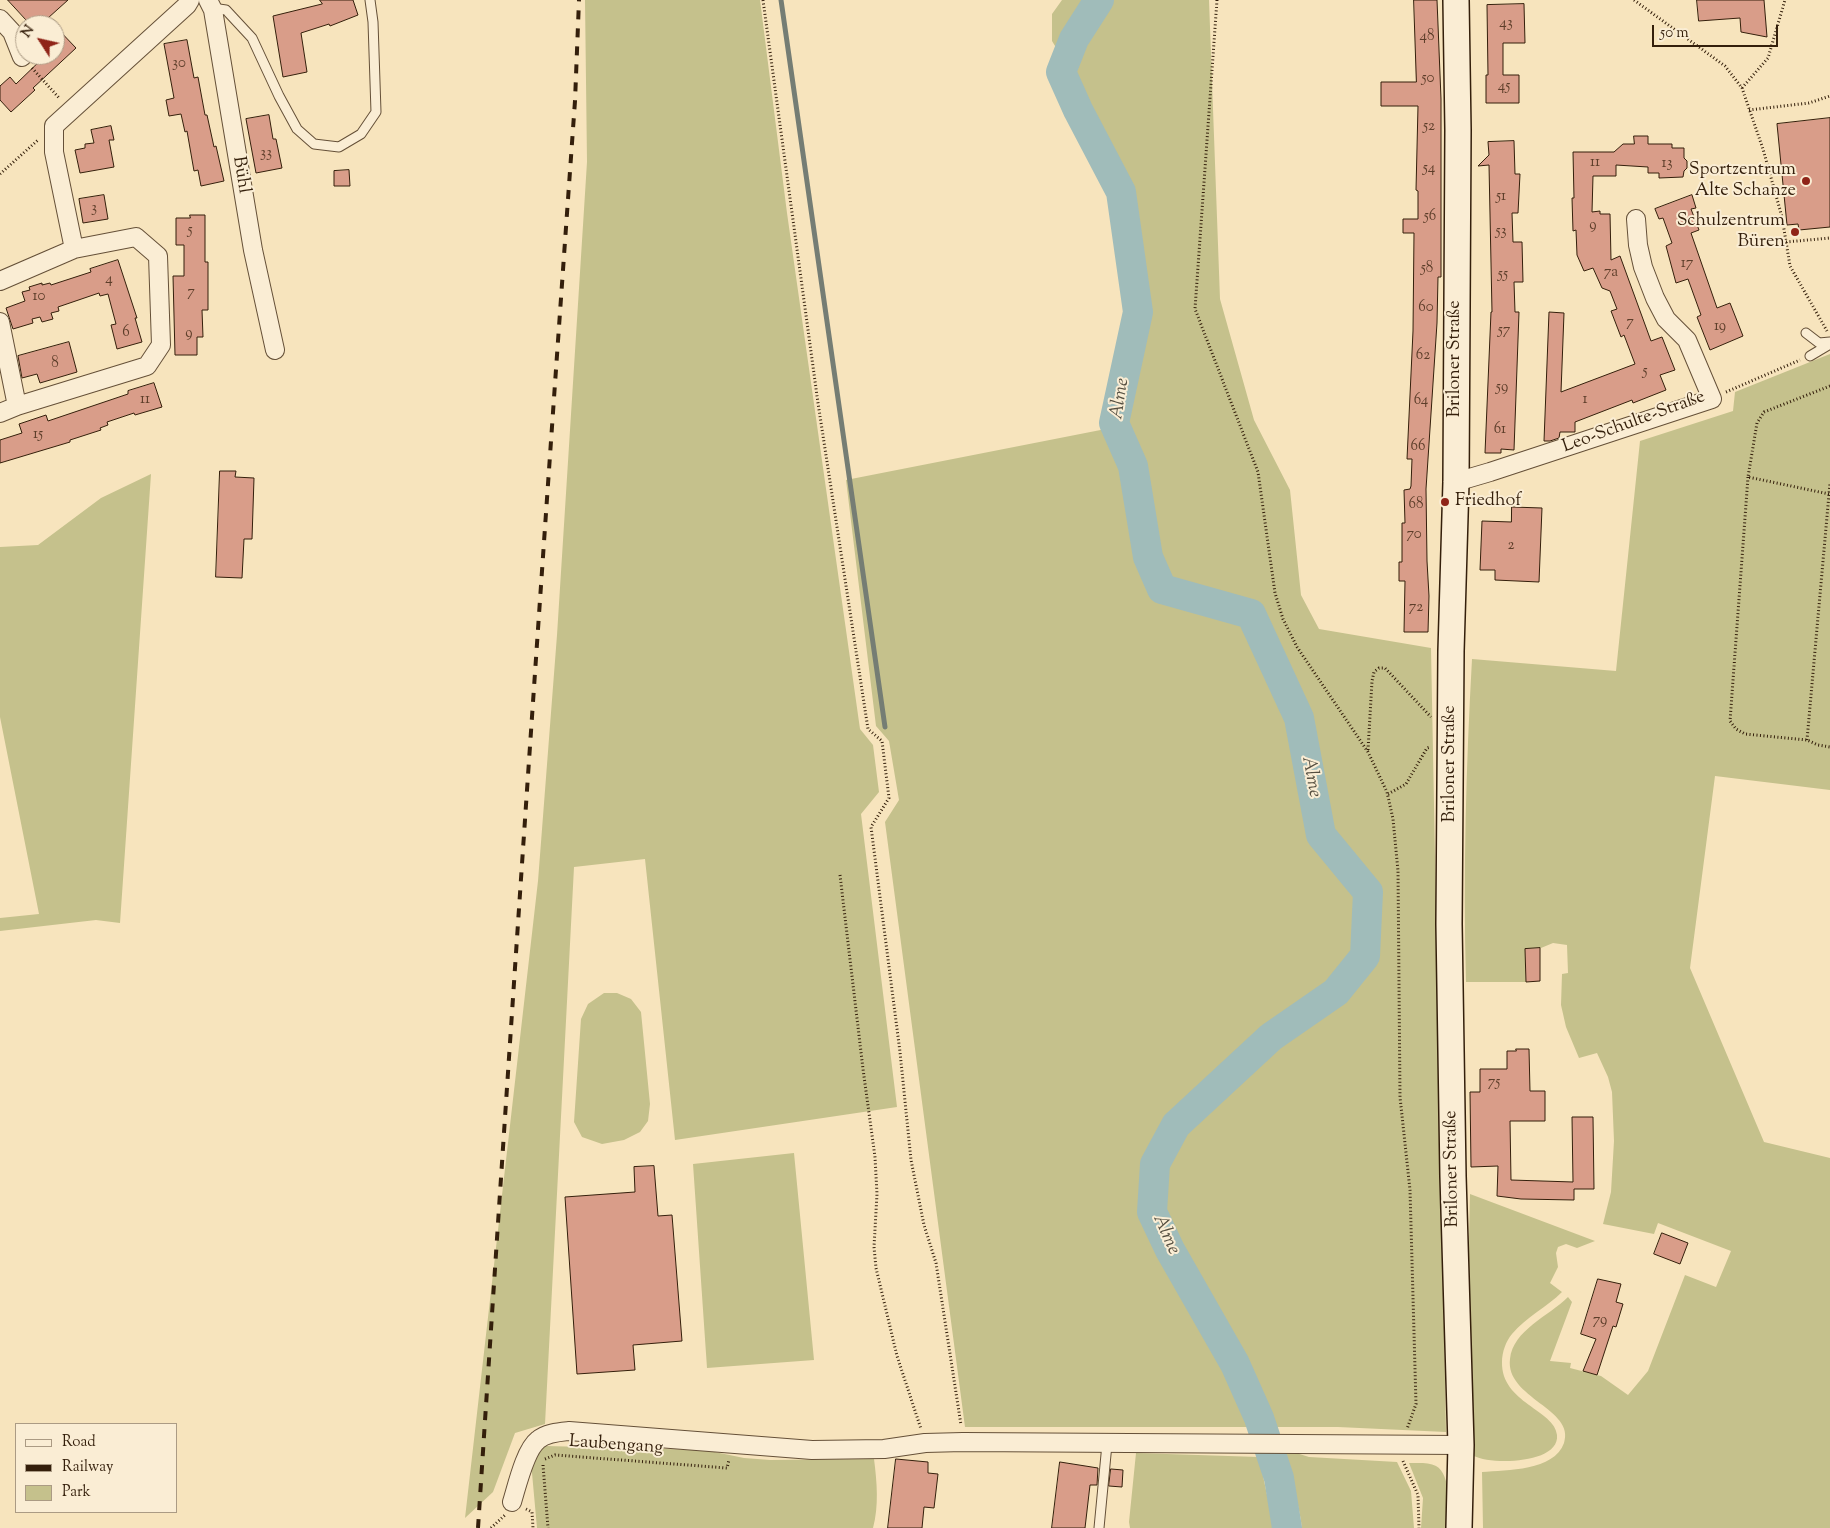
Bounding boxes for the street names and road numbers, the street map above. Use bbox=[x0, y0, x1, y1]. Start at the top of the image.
street label: Bühl bbox=[226, 155, 254, 195]
street label: Briloner Straße bbox=[1445, 300, 1467, 418]
street label: Leo-Schulte-Straße bbox=[1560, 387, 1708, 459]
street label: Briloner Straße bbox=[1440, 705, 1462, 823]
street label: Briloner Straße bbox=[1441, 1110, 1465, 1228]
street label: Laubengang bbox=[568, 1432, 664, 1460]

